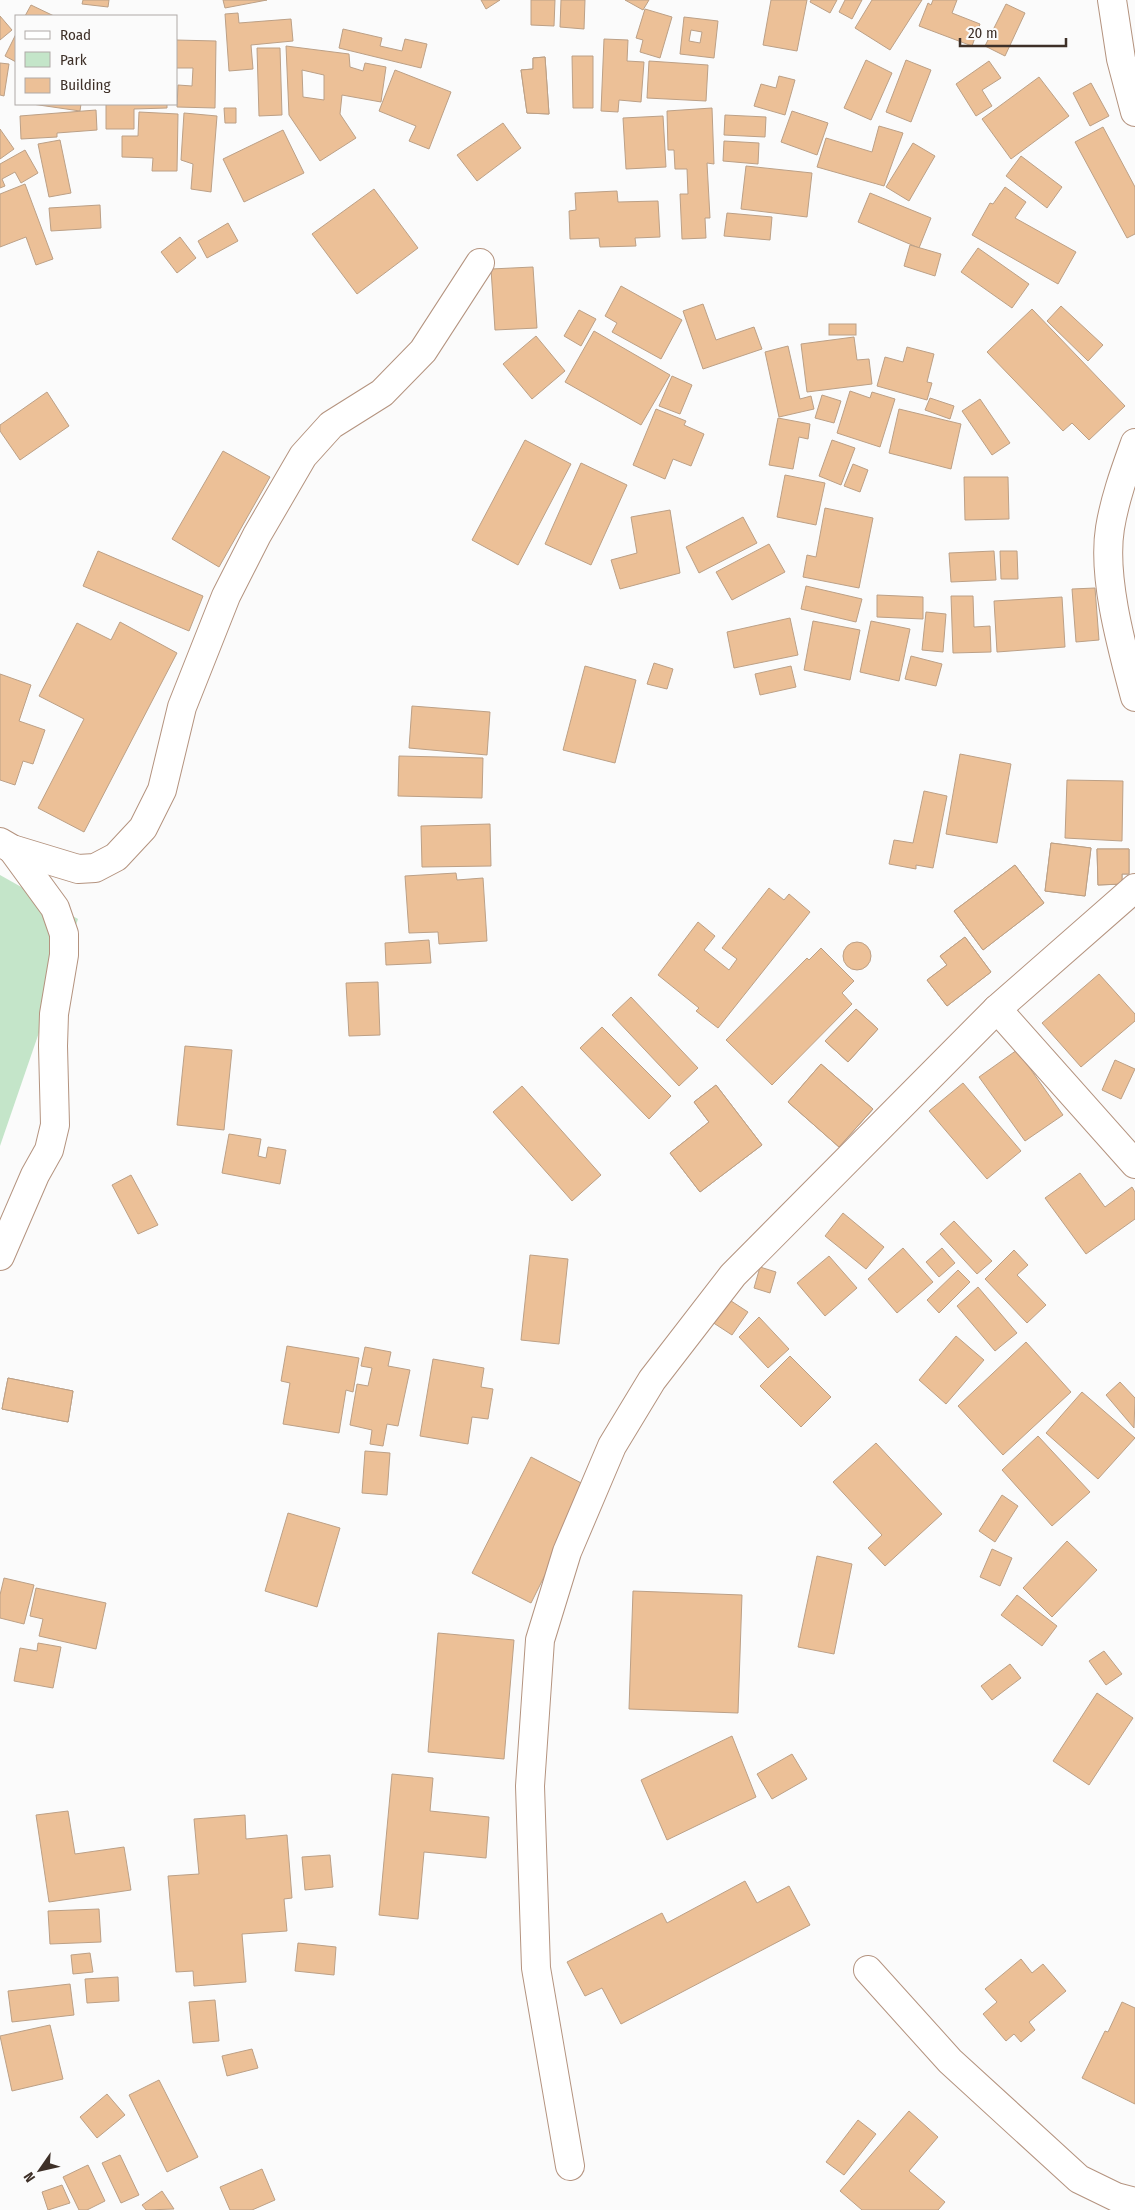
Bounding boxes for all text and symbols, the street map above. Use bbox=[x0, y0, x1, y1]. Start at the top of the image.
legend bbox=[15, 15, 178, 105]
scale bar bbox=[960, 15, 1066, 47]
text: 20 m bbox=[968, 24, 998, 42]
text: Road bbox=[60, 26, 91, 44]
text: Park bbox=[60, 51, 87, 69]
text: Building bbox=[60, 76, 111, 94]
north arrow bbox=[15, 2145, 65, 2195]
text: N bbox=[20, 2169, 39, 2185]

